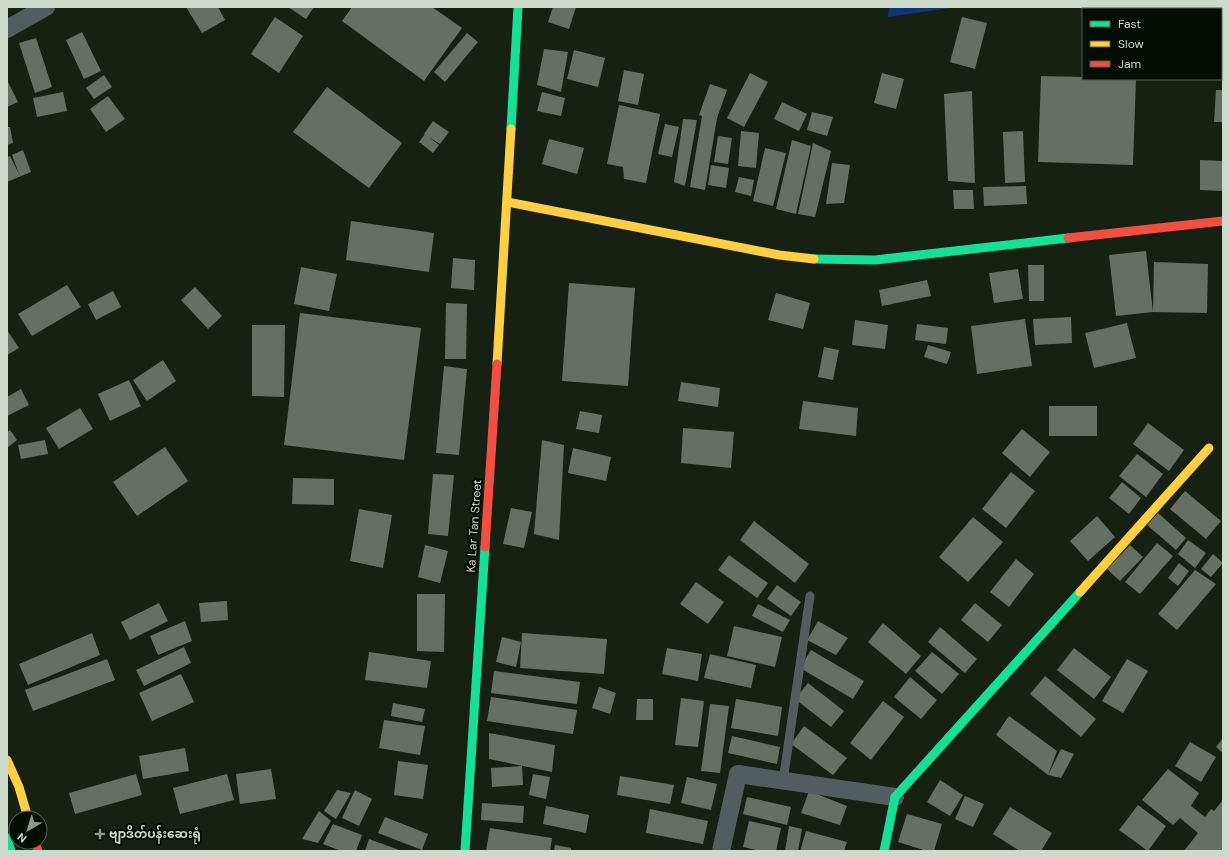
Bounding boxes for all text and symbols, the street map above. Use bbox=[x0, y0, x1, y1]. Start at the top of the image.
legend bbox=[1082, 8, 1222, 80]
text: Fast bbox=[1118, 16, 1141, 32]
text: Slow bbox=[1118, 36, 1144, 52]
text: Jam bbox=[1118, 56, 1141, 72]
street label: Ka Lar Tan Street bbox=[463, 479, 485, 573]
north arrow bbox=[8, 810, 48, 850]
place label: ဗျာဒိတ်ပန်းဆေးရုံ bbox=[109, 824, 201, 845]
marker: ဗျာဒိတ်ပန်းဆေးရုံ bbox=[94, 828, 106, 840]
text: N bbox=[14, 830, 29, 846]

